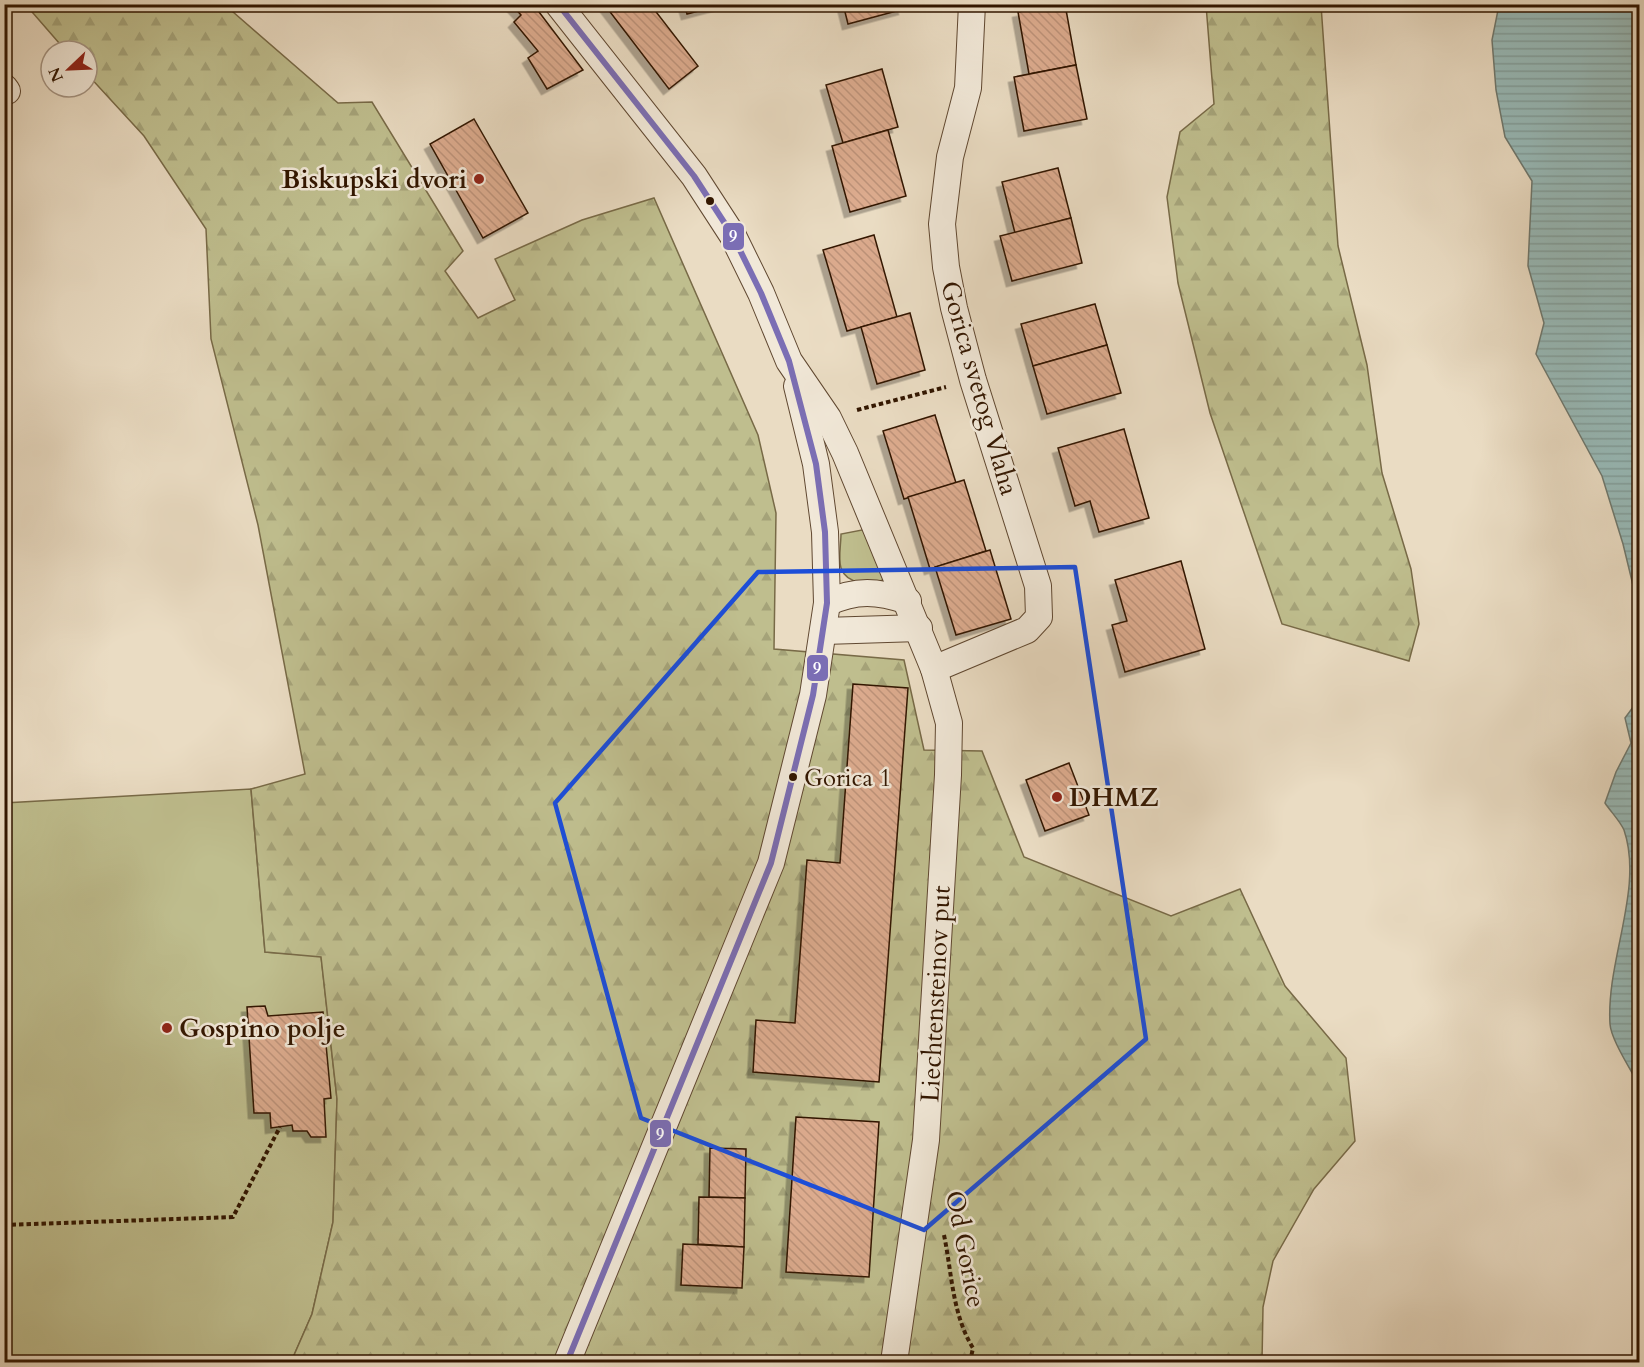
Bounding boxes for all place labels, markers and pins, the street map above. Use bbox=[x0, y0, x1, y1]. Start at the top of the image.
place label: Biskupski dvori bbox=[282, 162, 467, 197]
marker: Biskupski dvori bbox=[472, 172, 486, 186]
unlabelled marker bbox=[704, 195, 716, 207]
place label: Gorica 1 bbox=[804, 762, 892, 795]
marker: Gorica 1 bbox=[787, 771, 799, 783]
place label: DHMZ bbox=[1069, 780, 1159, 815]
marker: DHMZ bbox=[1050, 790, 1064, 804]
place label: Gospino polje bbox=[179, 1011, 346, 1046]
marker: Gospino polje bbox=[160, 1021, 174, 1035]

